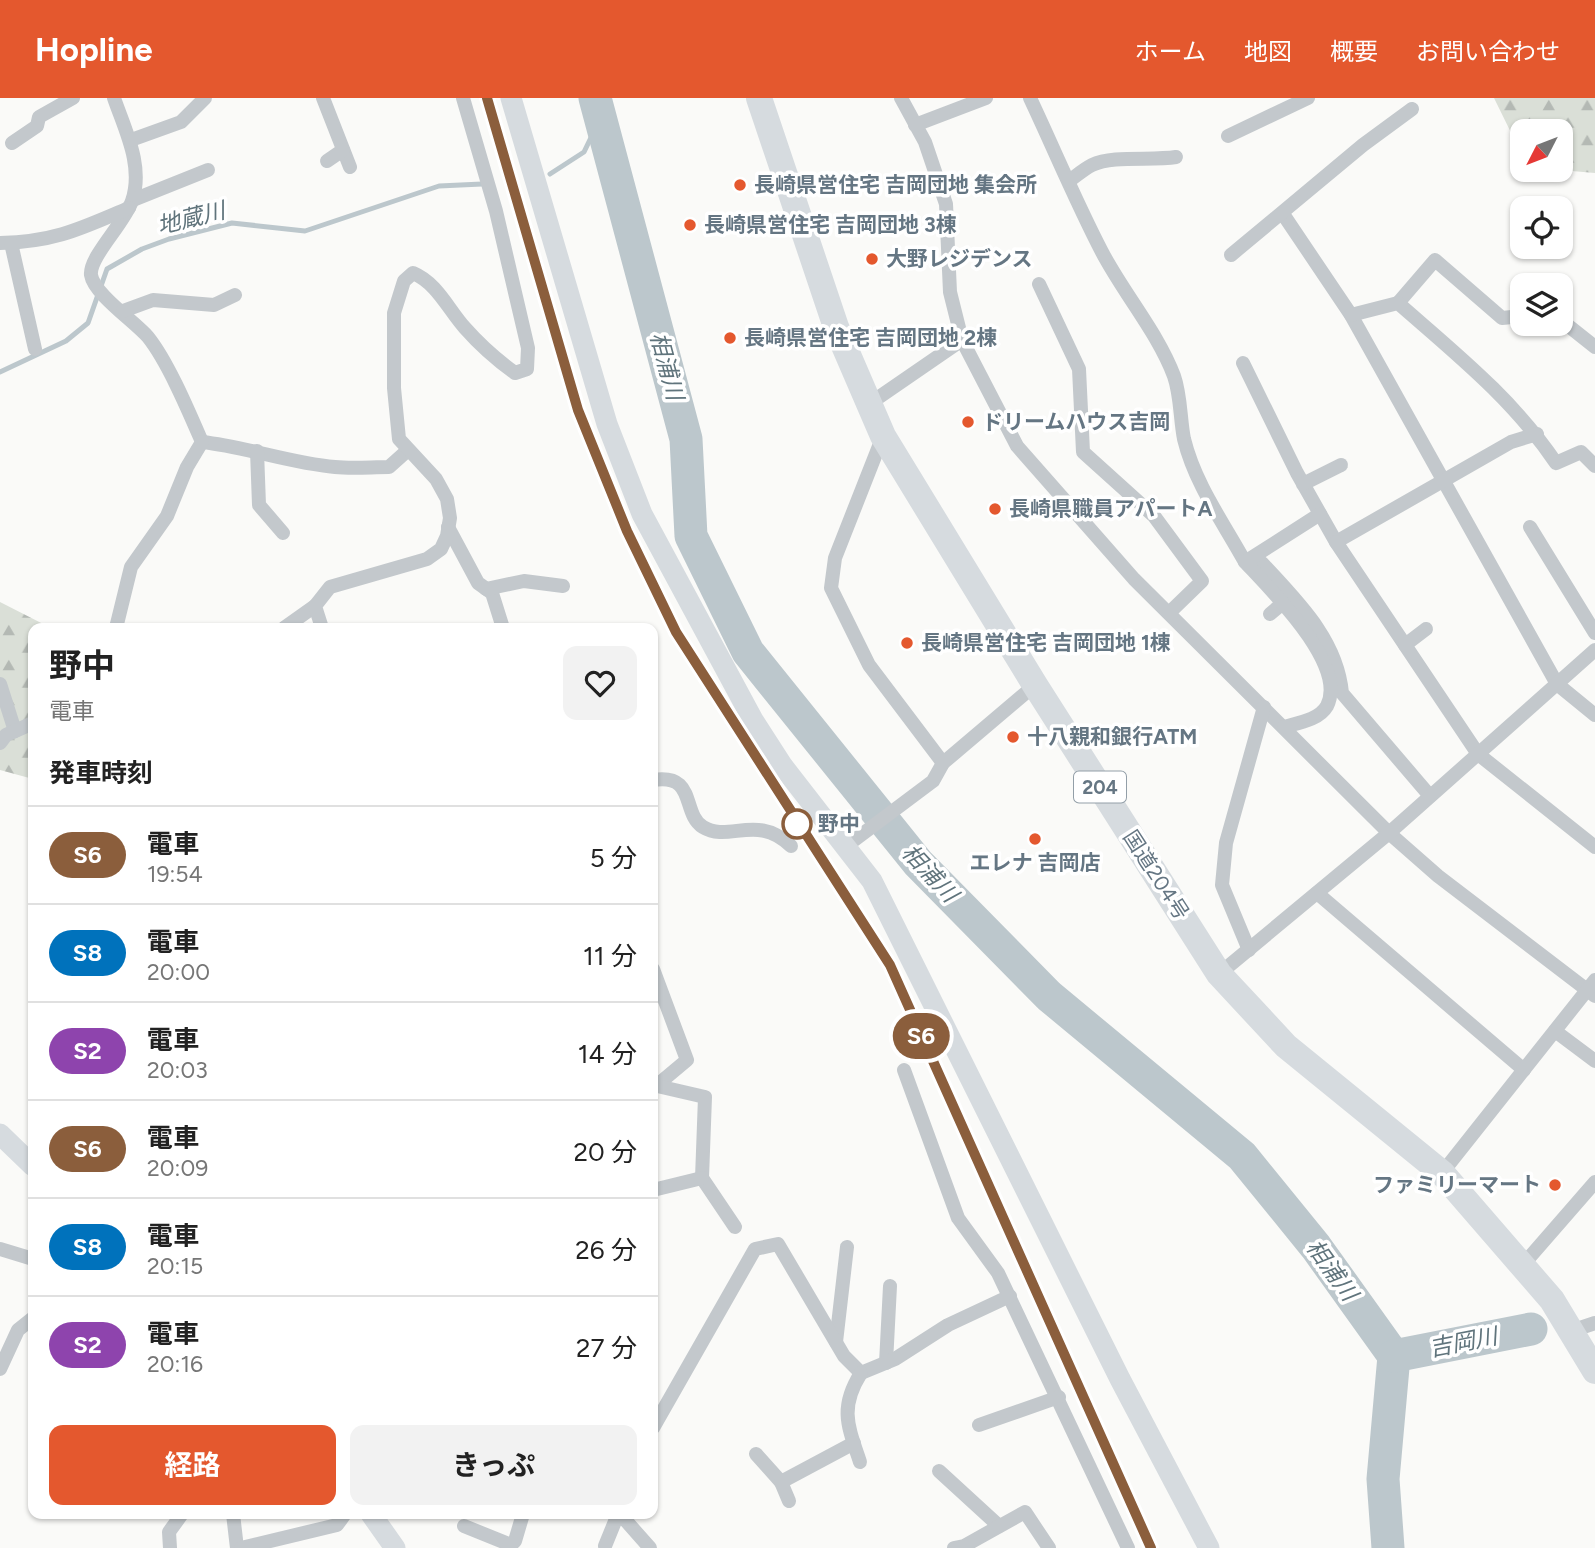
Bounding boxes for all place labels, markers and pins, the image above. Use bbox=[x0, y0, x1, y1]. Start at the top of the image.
place label: 長崎県営住宅 吉岡団地 集会所 bbox=[754, 172, 1037, 197]
marker: 長崎県営住宅 吉岡団地 集会所 bbox=[732, 177, 748, 193]
place label: 長崎県営住宅 吉岡団地 3棟 bbox=[704, 212, 957, 237]
marker: 長崎県営住宅 吉岡団地 3棟 bbox=[682, 217, 698, 233]
place label: 大野レジデンス bbox=[886, 246, 1033, 271]
marker: 大野レジデンス bbox=[864, 251, 880, 267]
place label: 長崎県営住宅 吉岡団地 2棟 bbox=[744, 325, 997, 350]
marker: 長崎県営住宅 吉岡団地 2棟 bbox=[722, 330, 738, 346]
place label: ドリームハウス吉岡 bbox=[982, 409, 1170, 434]
marker: ドリームハウス吉岡 bbox=[960, 414, 976, 430]
place label: 長崎県職員アパートA bbox=[1009, 496, 1213, 521]
marker: 長崎県職員アパートA bbox=[987, 501, 1003, 517]
place label: 長崎県営住宅 吉岡団地 1棟 bbox=[921, 630, 1171, 655]
marker: 長崎県営住宅 吉岡団地 1棟 bbox=[899, 635, 915, 651]
place label: 十八親和銀行ATM bbox=[1027, 724, 1197, 749]
marker: 十八親和銀行ATM bbox=[1005, 729, 1021, 745]
marker: 野中 bbox=[782, 809, 812, 839]
place label: 野中 bbox=[818, 811, 860, 836]
marker: エレナ 吉岡店 bbox=[1027, 831, 1043, 847]
place label: エレナ 吉岡店 bbox=[970, 850, 1101, 875]
place label: ファミリーマート bbox=[1373, 1172, 1541, 1197]
marker: ファミリーマート bbox=[1547, 1177, 1563, 1193]

